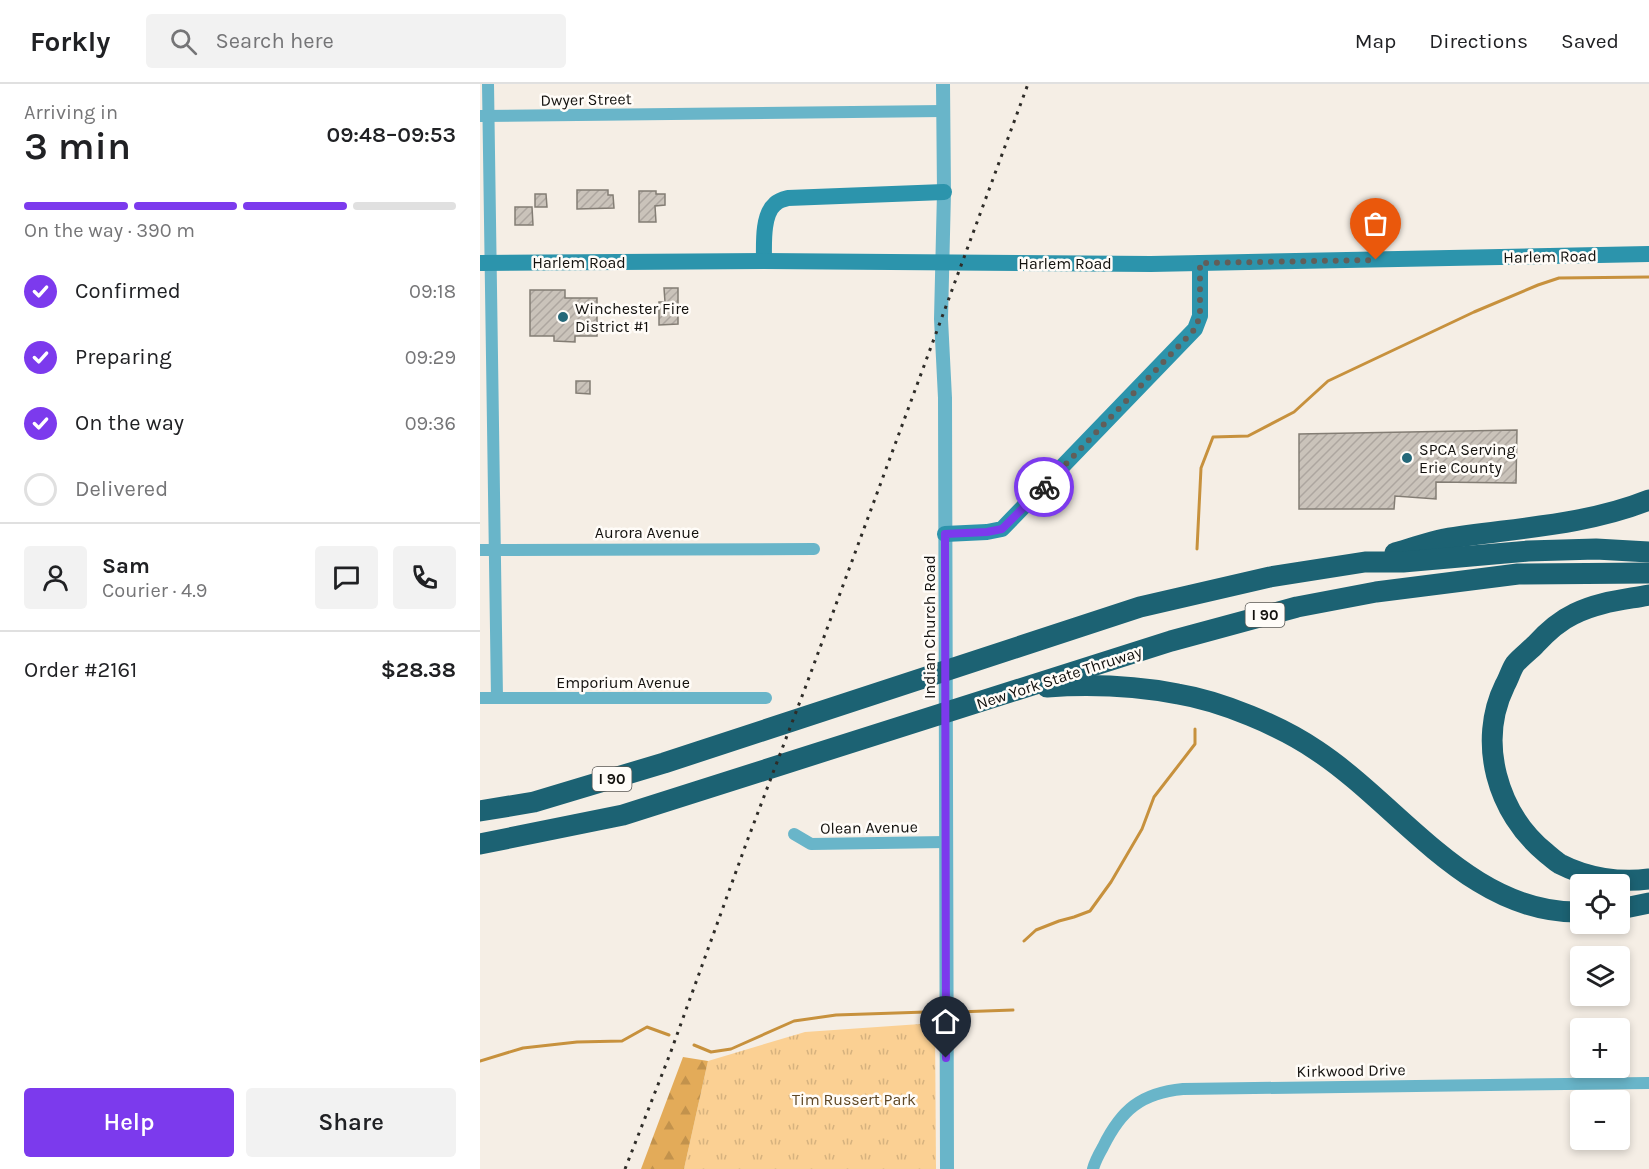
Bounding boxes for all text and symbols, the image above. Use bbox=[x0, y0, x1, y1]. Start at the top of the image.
search box bbox=[146, 14, 566, 68]
text: Forkly bbox=[30, 25, 110, 58]
icon: search bbox=[167, 25, 200, 58]
text: Search here bbox=[215, 28, 334, 54]
text: Map bbox=[1355, 29, 1396, 53]
text: Directions bbox=[1429, 29, 1528, 53]
text: Saved bbox=[1561, 29, 1619, 53]
street label: Dwyer Street bbox=[540, 89, 632, 110]
text: Arriving in bbox=[24, 101, 118, 124]
text: 09:48–09:53 bbox=[326, 122, 456, 148]
text: 3 min bbox=[24, 123, 131, 169]
pin bbox=[1350, 198, 1401, 260]
icon: bag bbox=[1359, 207, 1392, 240]
text: On the way · 390 m bbox=[24, 219, 195, 242]
street label: Harlem Road bbox=[1503, 246, 1597, 267]
street label: Harlem Road bbox=[532, 253, 626, 272]
street label: Harlem Road bbox=[1018, 254, 1112, 273]
icon: check bbox=[24, 275, 57, 308]
text: Confirmed bbox=[75, 278, 181, 304]
text: 09:18 bbox=[409, 280, 456, 303]
place label: Winchester Fire District #1 bbox=[575, 299, 689, 336]
marker: Winchester Fire District #1 bbox=[556, 310, 570, 324]
icon: check bbox=[24, 341, 57, 374]
text: Preparing bbox=[75, 344, 172, 370]
text: 09:29 bbox=[405, 346, 456, 369]
icon: check bbox=[24, 407, 57, 440]
text: On the way bbox=[75, 410, 184, 436]
text: 09:36 bbox=[405, 412, 456, 435]
place label: SPCA Serving Erie County bbox=[1419, 440, 1516, 477]
marker: SPCA Serving Erie County bbox=[1400, 451, 1414, 465]
courier bbox=[1014, 457, 1074, 517]
icon: bike bbox=[1028, 471, 1061, 504]
text: Delivered bbox=[75, 476, 168, 502]
street label: Aurora Avenue bbox=[595, 523, 699, 542]
button: person bbox=[24, 546, 87, 609]
button: chat bbox=[315, 546, 378, 609]
button: phone bbox=[393, 546, 456, 609]
text: Sam bbox=[102, 553, 150, 579]
street label: Indian Church Road bbox=[920, 555, 939, 699]
text: Courier · 4.9 bbox=[102, 579, 207, 602]
road number: I 90 bbox=[1246, 603, 1284, 627]
street label: New York State Thruway bbox=[974, 642, 1145, 713]
text: Order #2161 bbox=[24, 657, 137, 683]
text: $28.38 bbox=[381, 657, 456, 683]
street label: Emporium Avenue bbox=[556, 673, 690, 692]
road number: I 90 bbox=[592, 767, 632, 791]
street label: Olean Avenue bbox=[820, 817, 918, 838]
map controls bbox=[1570, 874, 1630, 1150]
button: locate bbox=[1570, 874, 1630, 934]
button: layers bbox=[1570, 946, 1630, 1006]
pin bbox=[920, 996, 971, 1058]
icon: home bbox=[929, 1005, 962, 1038]
button: + bbox=[1570, 1018, 1630, 1078]
street label: Kirkwood Drive bbox=[1296, 1060, 1406, 1081]
button: Help bbox=[24, 1088, 234, 1157]
button: Share bbox=[246, 1088, 456, 1157]
park label: Tim Russert Park bbox=[792, 1090, 916, 1109]
button: − bbox=[1570, 1090, 1630, 1150]

